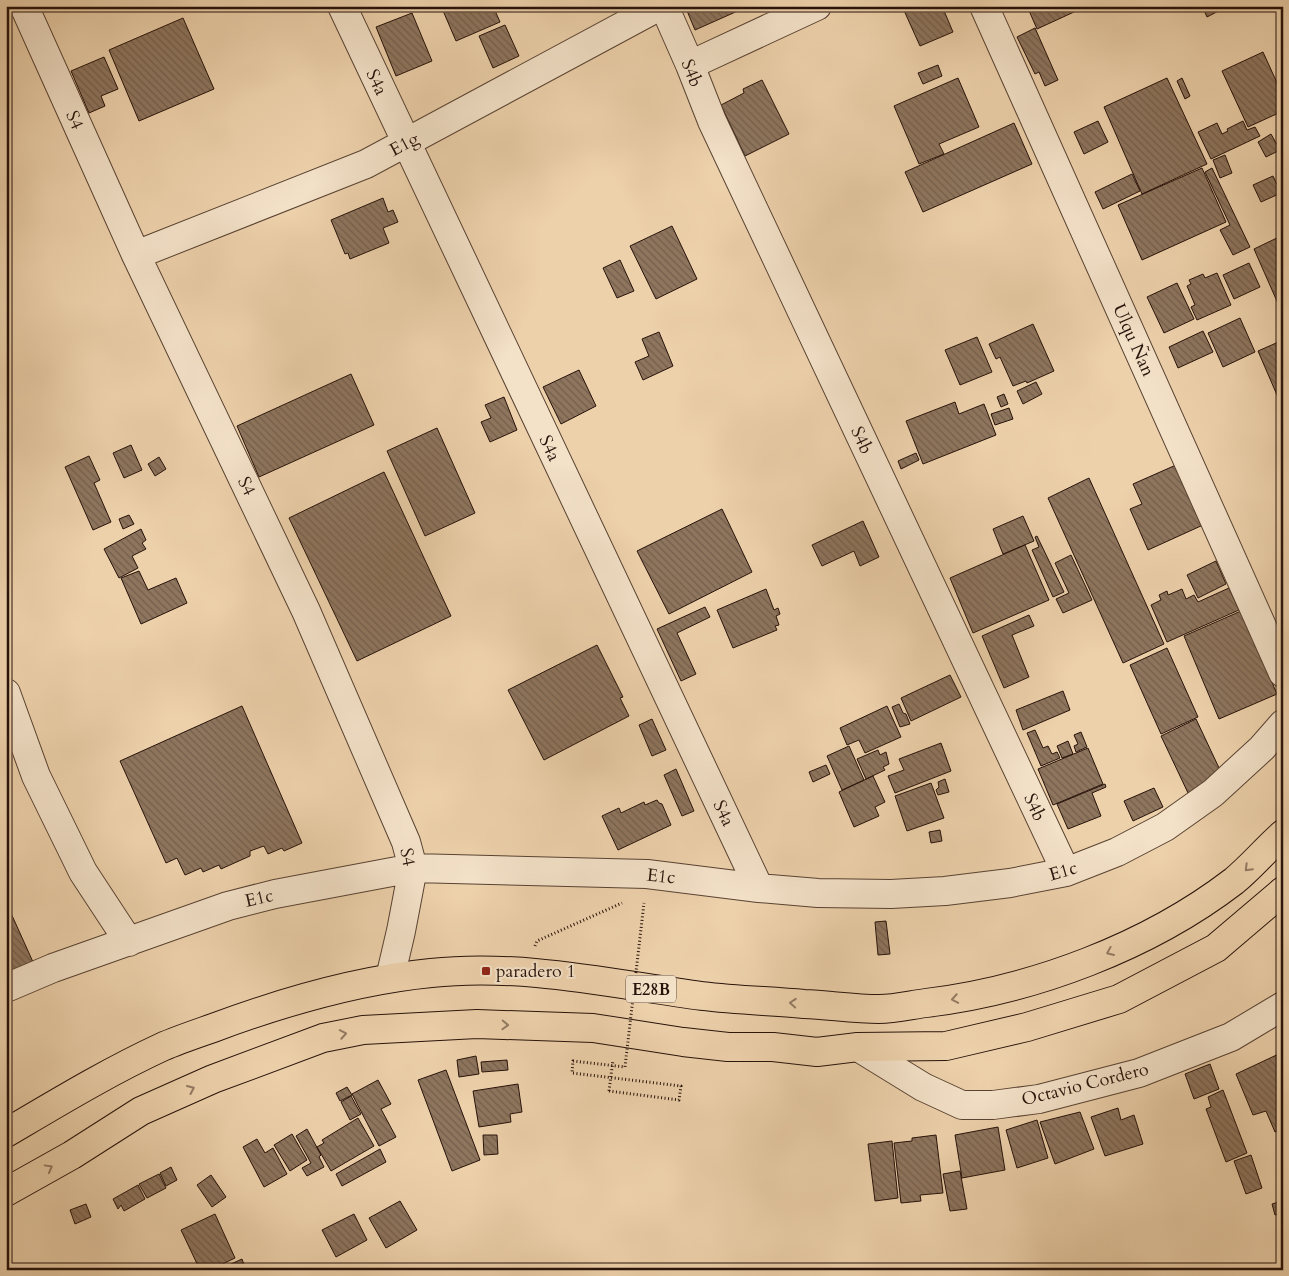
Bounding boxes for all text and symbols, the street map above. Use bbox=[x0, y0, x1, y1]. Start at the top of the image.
street label: S4b bbox=[675, 56, 708, 91]
street label: S4a bbox=[360, 65, 393, 99]
street label: S4 bbox=[59, 107, 90, 134]
street label: E1g bbox=[385, 126, 424, 163]
street label: Ulqu Ñan bbox=[1106, 300, 1161, 381]
street label: S4b bbox=[844, 422, 879, 458]
street label: S4a bbox=[533, 431, 566, 465]
street label: S4 bbox=[231, 473, 262, 500]
street label: S4b bbox=[1017, 789, 1052, 825]
street label: S4a bbox=[707, 796, 740, 830]
street label: S4 bbox=[393, 846, 422, 868]
street label: E1c bbox=[1046, 856, 1080, 887]
one-way arrow bbox=[1245, 862, 1254, 871]
street label: E1c bbox=[645, 863, 676, 890]
street label: E1c bbox=[242, 883, 276, 914]
one-way arrow bbox=[1106, 945, 1115, 956]
place label: paradero 1 bbox=[496, 959, 576, 984]
marker: paradero 1 bbox=[480, 965, 492, 977]
road number: E28B bbox=[626, 976, 676, 1002]
one-way arrow bbox=[950, 994, 959, 1004]
one-way arrow bbox=[789, 997, 797, 1008]
one-way arrow bbox=[502, 1020, 509, 1030]
one-way arrow bbox=[339, 1030, 347, 1040]
street label: Octavio Cordero bbox=[1019, 1057, 1152, 1112]
one-way arrow bbox=[186, 1085, 195, 1095]
one-way arrow bbox=[43, 1164, 52, 1174]

